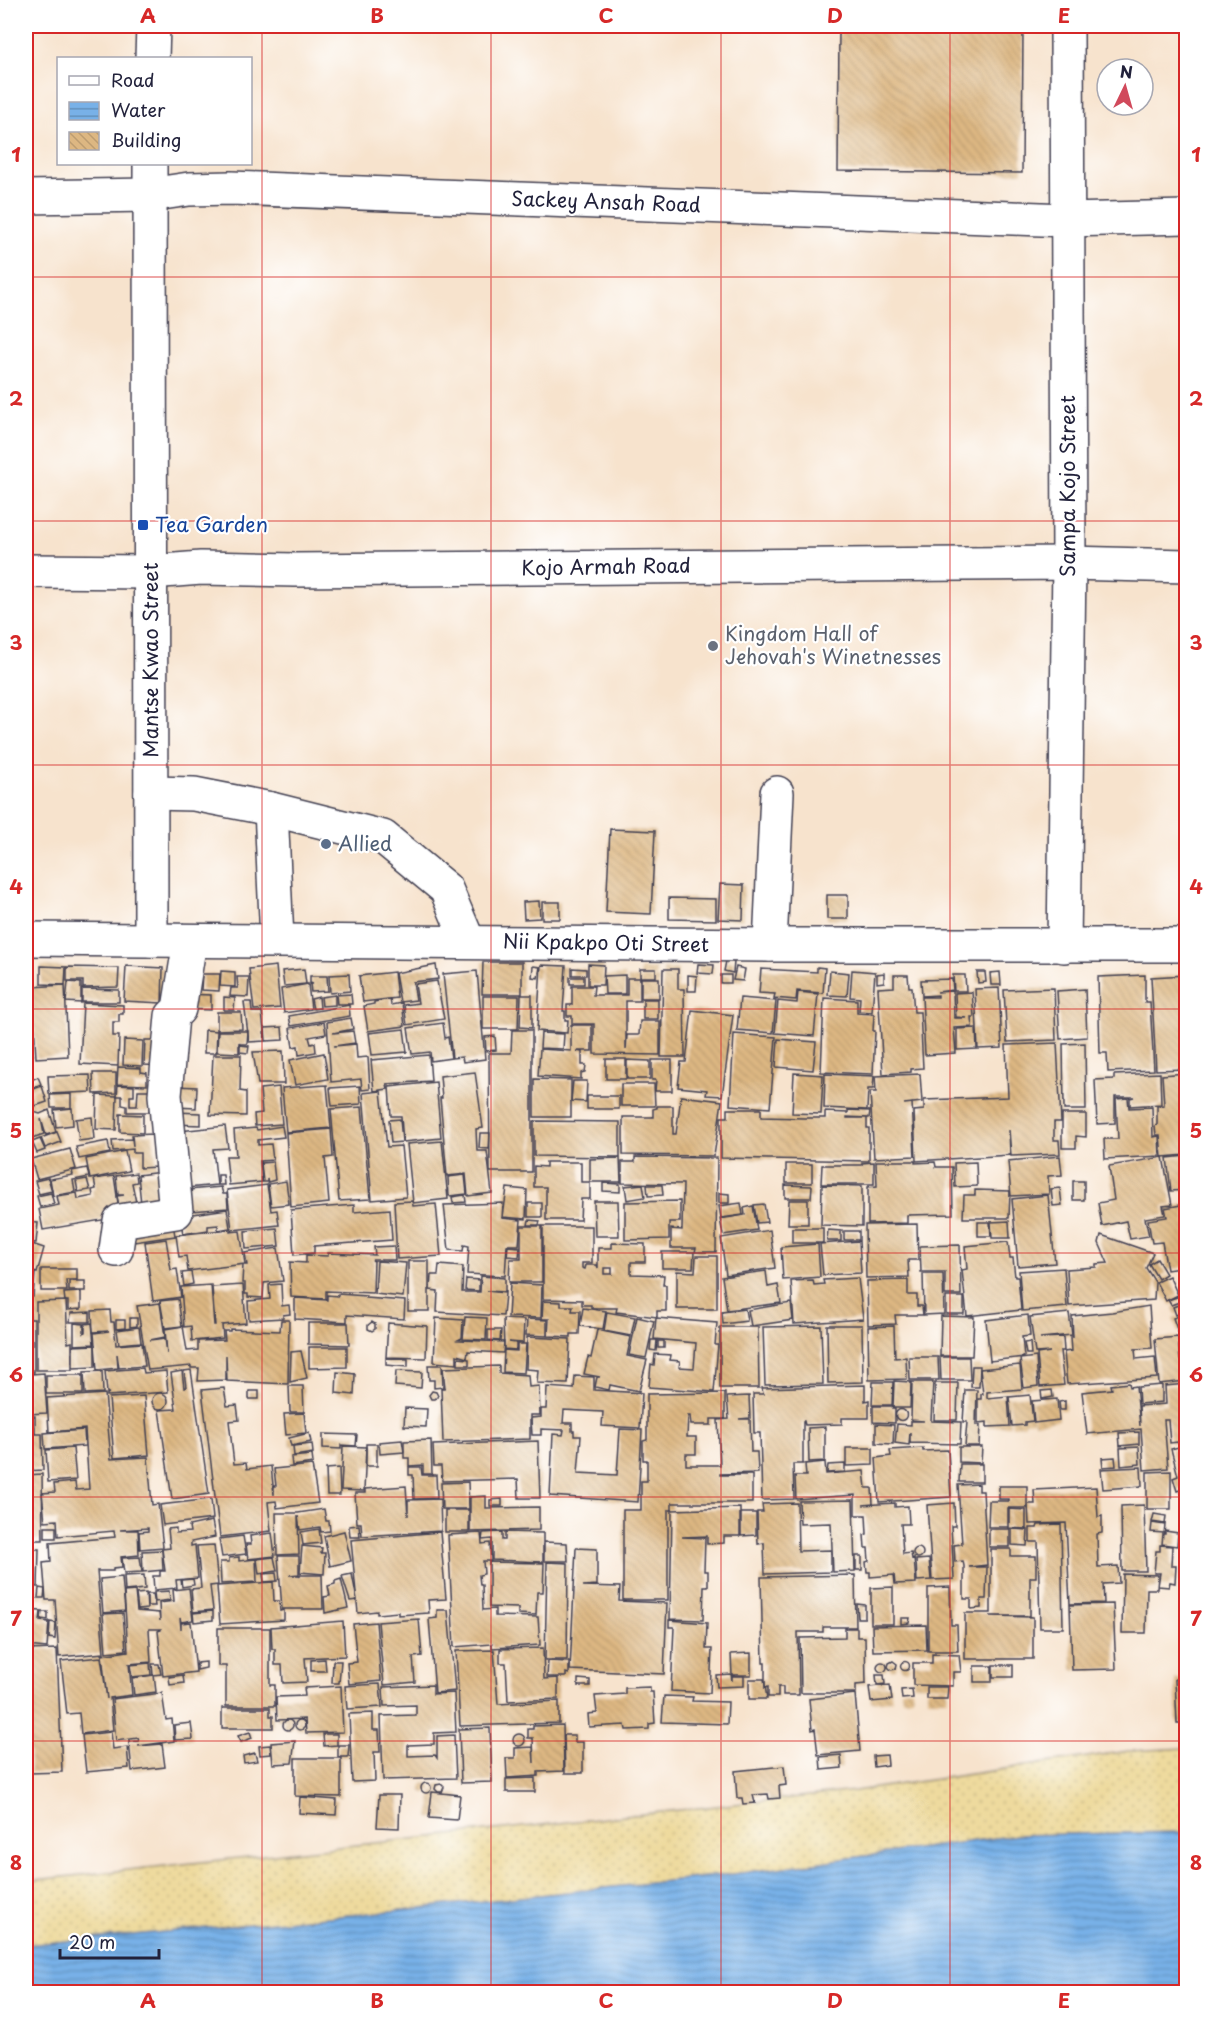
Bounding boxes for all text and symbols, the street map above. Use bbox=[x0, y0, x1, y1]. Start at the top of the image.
text: A bbox=[140, 0, 156, 30]
text: B bbox=[370, 0, 384, 30]
text: C bbox=[598, 0, 614, 30]
text: D bbox=[827, 0, 843, 30]
text: E bbox=[1058, 0, 1070, 30]
legend bbox=[57, 57, 252, 165]
north arrow bbox=[1095, 57, 1155, 117]
text: N bbox=[1119, 59, 1134, 84]
text: Road bbox=[111, 66, 155, 93]
text: Water bbox=[111, 96, 166, 123]
text: Building bbox=[111, 126, 181, 153]
text: 1 bbox=[11, 139, 21, 169]
text: 1 bbox=[1191, 139, 1201, 169]
street label: Sackey Ansah Road bbox=[511, 183, 701, 219]
text: 2 bbox=[9, 383, 23, 413]
text: 2 bbox=[1189, 383, 1203, 413]
street label: Sampa Kojo Street bbox=[1052, 395, 1082, 577]
place label: Tea Garden bbox=[155, 509, 268, 539]
marker: Tea Garden bbox=[136, 518, 150, 532]
street label: Kojo Armah Road bbox=[521, 550, 691, 582]
street label: Mantse Kwao Street bbox=[135, 562, 165, 758]
place label: Kingdom Hall of Jehovah's Winetnesses bbox=[725, 618, 941, 671]
text: 3 bbox=[9, 627, 23, 657]
text: 3 bbox=[1189, 627, 1203, 657]
marker: Kingdom Hall of Jehovah's Winetnesses bbox=[706, 639, 720, 653]
place label: Allied bbox=[338, 828, 392, 858]
marker: Allied bbox=[319, 837, 333, 851]
text: 4 bbox=[9, 871, 23, 901]
text: 4 bbox=[1189, 871, 1203, 901]
street label: Nii Kpakpo Oti Street bbox=[503, 925, 709, 959]
text: 5 bbox=[10, 1115, 22, 1145]
text: 5 bbox=[1190, 1115, 1202, 1145]
text: 6 bbox=[9, 1359, 23, 1389]
text: 6 bbox=[1189, 1359, 1203, 1389]
text: 7 bbox=[10, 1603, 22, 1633]
text: 7 bbox=[1190, 1603, 1202, 1633]
text: 8 bbox=[10, 1847, 22, 1877]
text: 8 bbox=[1190, 1847, 1202, 1877]
scale bar bbox=[60, 1922, 159, 1960]
text: 20 m bbox=[69, 1928, 115, 1955]
text: A bbox=[140, 1985, 156, 2015]
text: B bbox=[370, 1985, 384, 2015]
text: C bbox=[598, 1985, 614, 2015]
text: D bbox=[827, 1985, 843, 2015]
text: E bbox=[1058, 1985, 1070, 2015]

